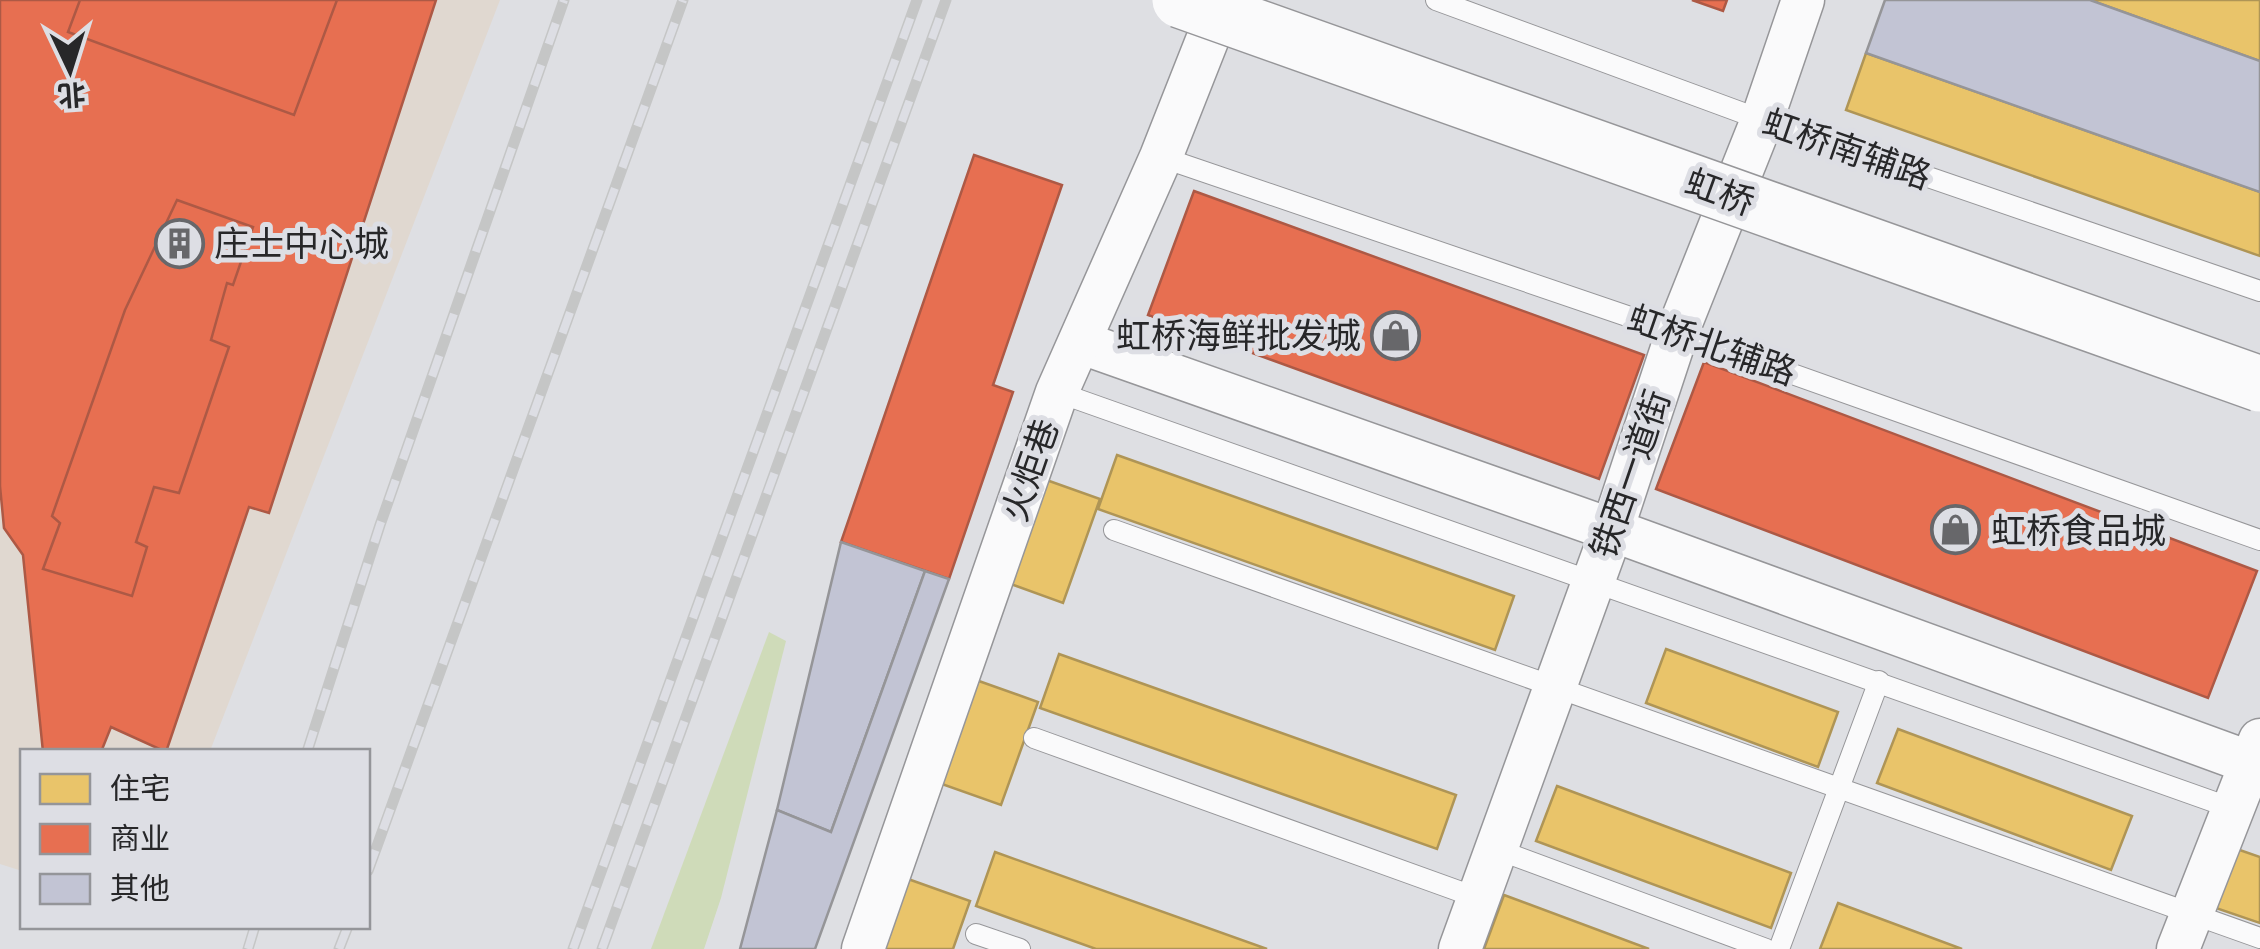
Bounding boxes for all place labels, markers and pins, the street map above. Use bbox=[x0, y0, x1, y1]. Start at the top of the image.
building icon: 庄士中心城 bbox=[153, 217, 205, 269]
place label: 庄士中心城 bbox=[214, 222, 389, 265]
shop icon: 虹桥海鲜批发城 bbox=[1370, 309, 1422, 361]
place label: 虹桥海鲜批发城 bbox=[1116, 314, 1361, 357]
shop icon: 虹桥食品城 bbox=[1930, 504, 1982, 556]
place label: 虹桥食品城 bbox=[1991, 509, 2166, 552]

